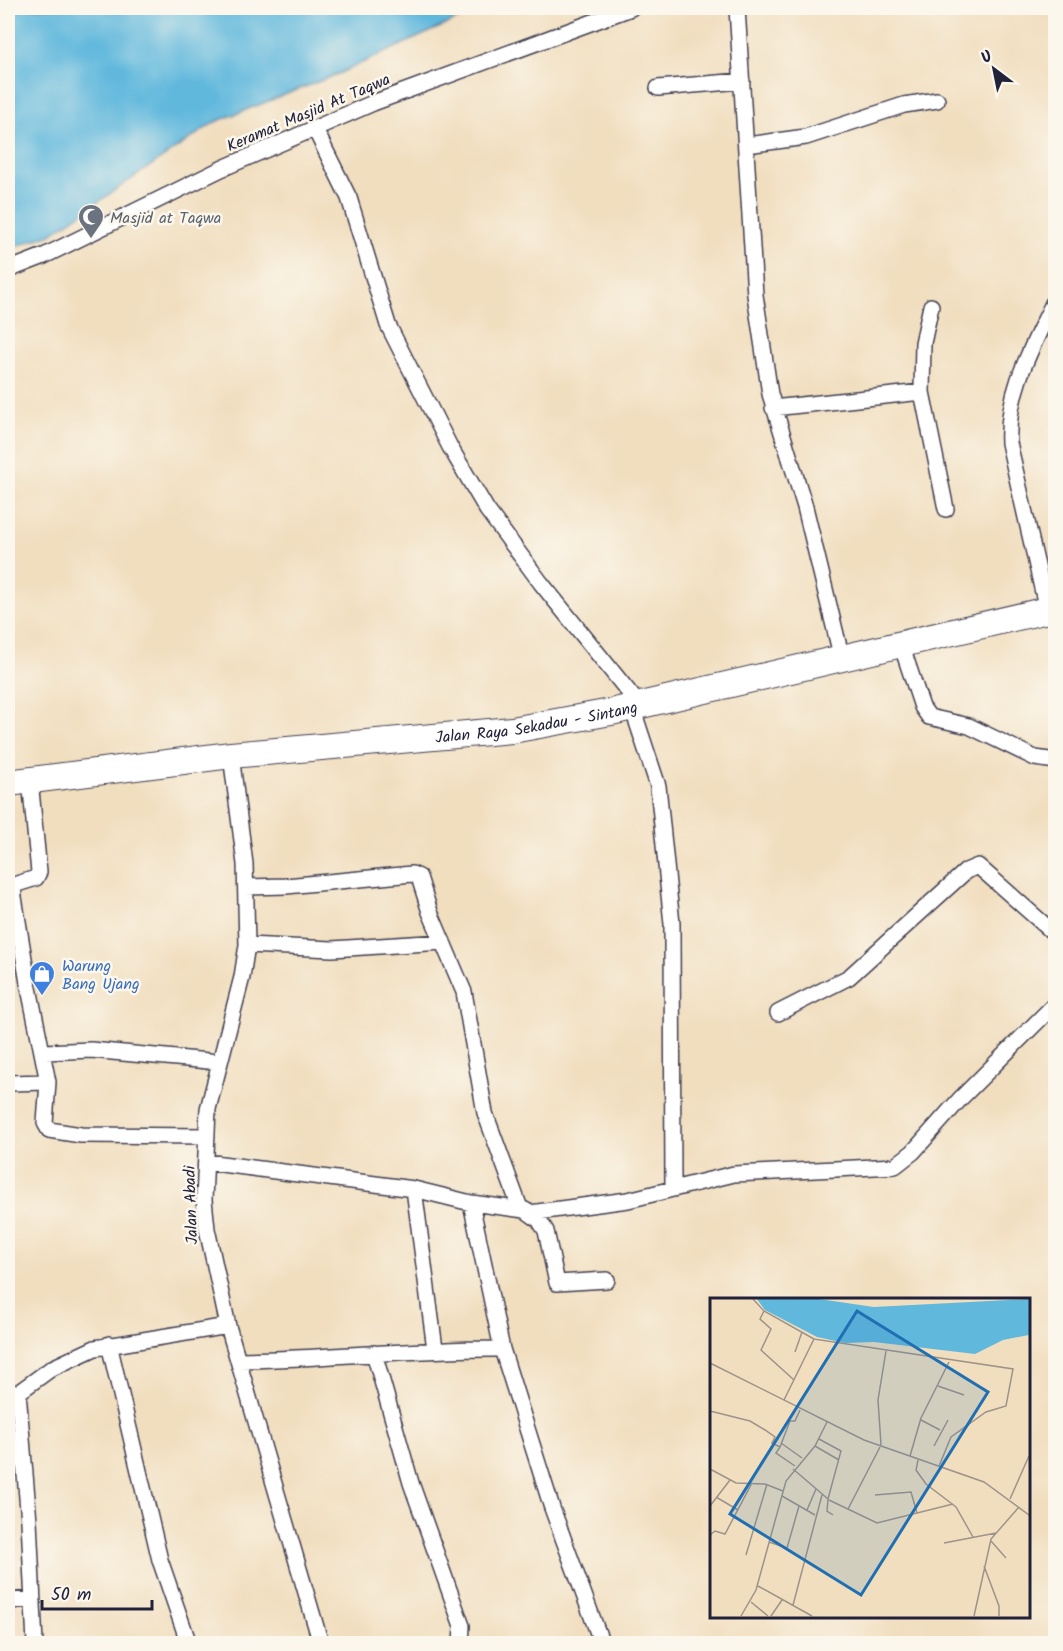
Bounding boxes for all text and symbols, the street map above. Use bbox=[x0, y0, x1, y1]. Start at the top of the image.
north arrow bbox=[964, 39, 1024, 99]
text: U bbox=[976, 44, 998, 71]
street label: Keramat Masjid At Taqwa bbox=[223, 68, 394, 159]
mosque icon: Masjid at Taqwa bbox=[76, 202, 106, 240]
place label: Masjid at Taqwa bbox=[110, 206, 221, 231]
street label: Jalan Raya Sekadau - Sintang bbox=[434, 695, 640, 751]
place label: Warung Bang Ujang bbox=[62, 954, 140, 997]
shop icon: Warung Bang Ujang bbox=[27, 959, 57, 997]
street label: Jalan Abadi bbox=[178, 1164, 205, 1245]
inset map bbox=[710, 1298, 1030, 1618]
scale bar bbox=[42, 1573, 152, 1611]
text: 50 m bbox=[51, 1581, 91, 1610]

